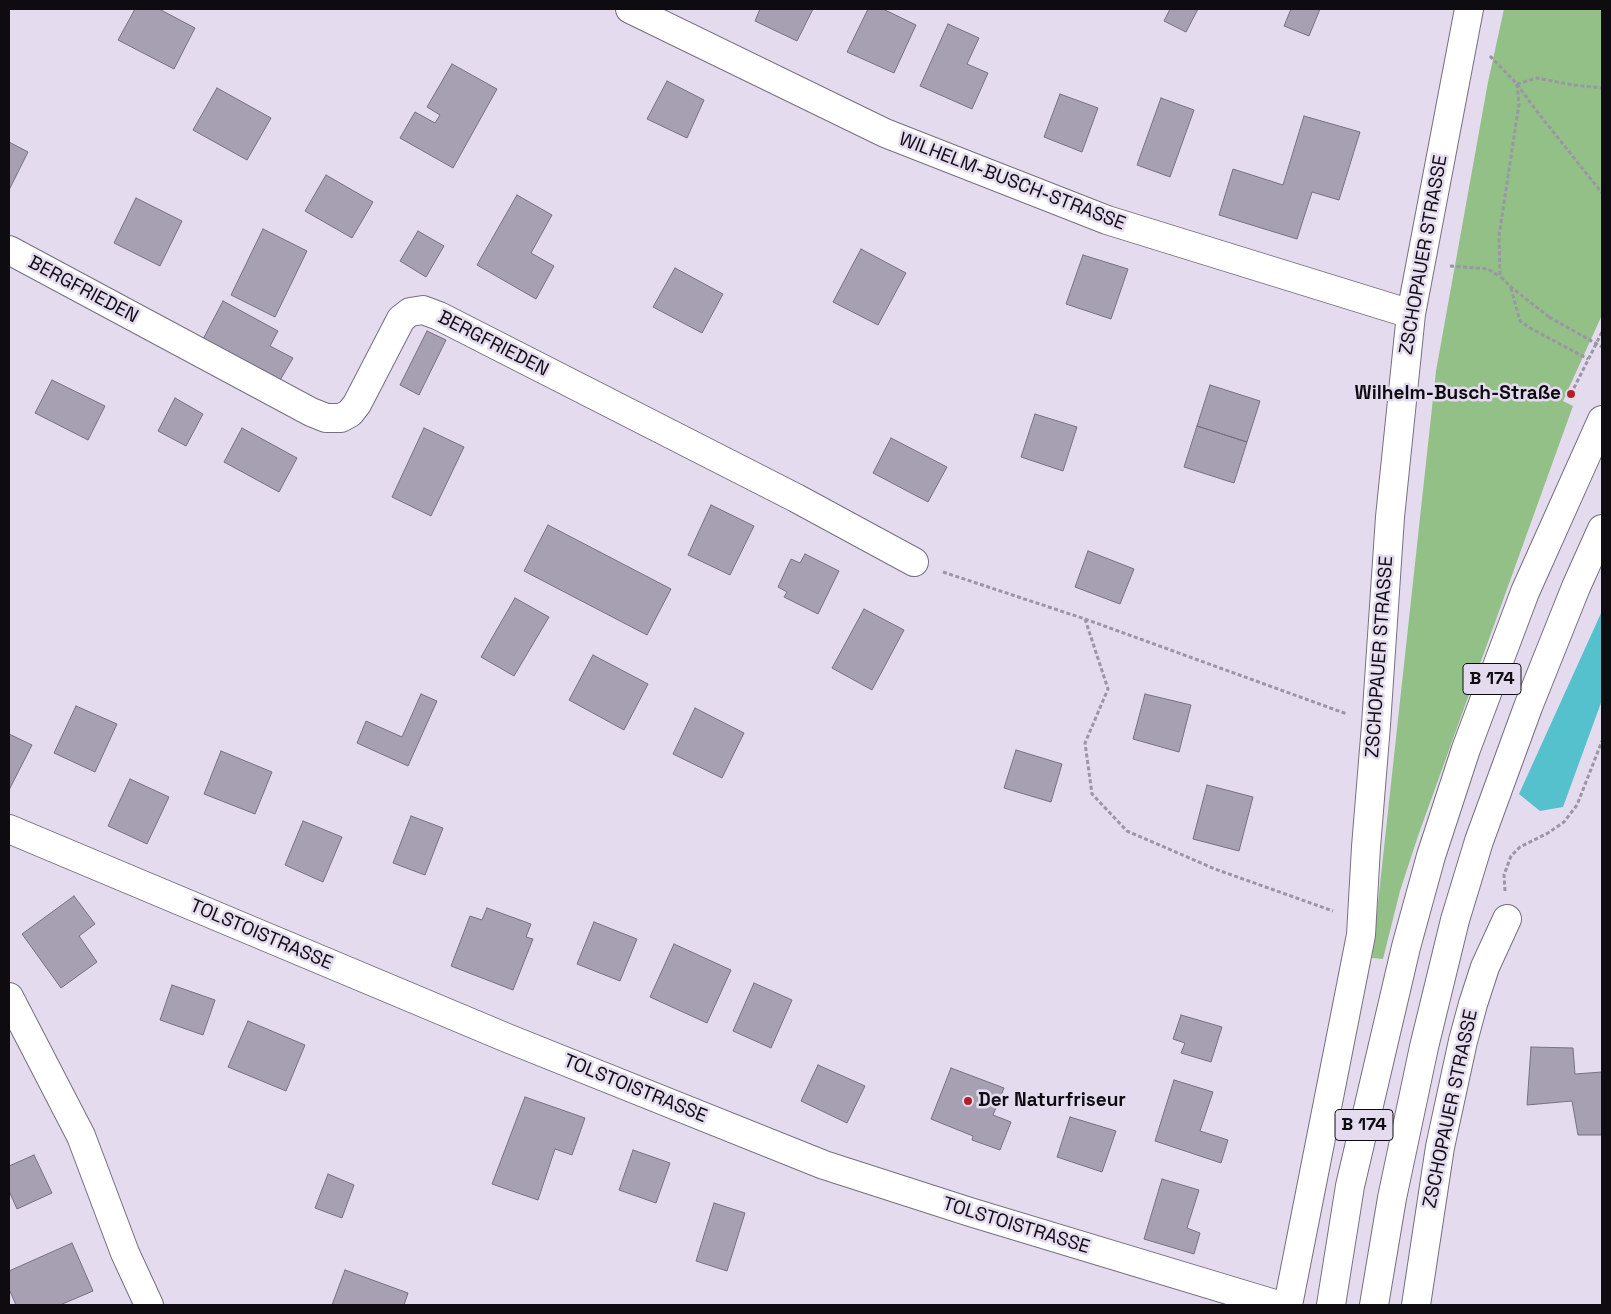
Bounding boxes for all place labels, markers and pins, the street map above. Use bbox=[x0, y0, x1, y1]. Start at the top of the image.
place label: Wilhelm-Busch-Straße bbox=[1355, 383, 1561, 405]
marker: Wilhelm-Busch-Straße bbox=[1565, 388, 1577, 400]
place label: Der Naturfriseur bbox=[978, 1090, 1126, 1112]
marker: Der Naturfriseur bbox=[962, 1095, 974, 1107]

